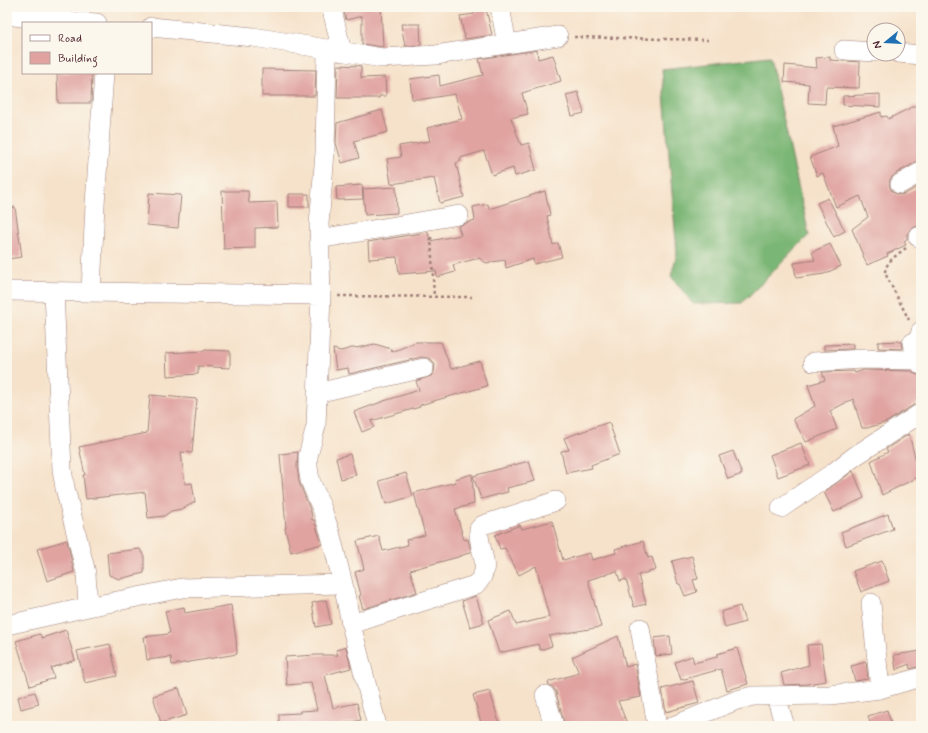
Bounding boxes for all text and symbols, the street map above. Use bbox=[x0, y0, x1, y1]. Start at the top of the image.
legend bbox=[22, 22, 152, 74]
north arrow bbox=[866, 22, 906, 62]
text: Road bbox=[58, 31, 82, 47]
text: N bbox=[870, 39, 885, 50]
text: Building bbox=[58, 51, 98, 68]

